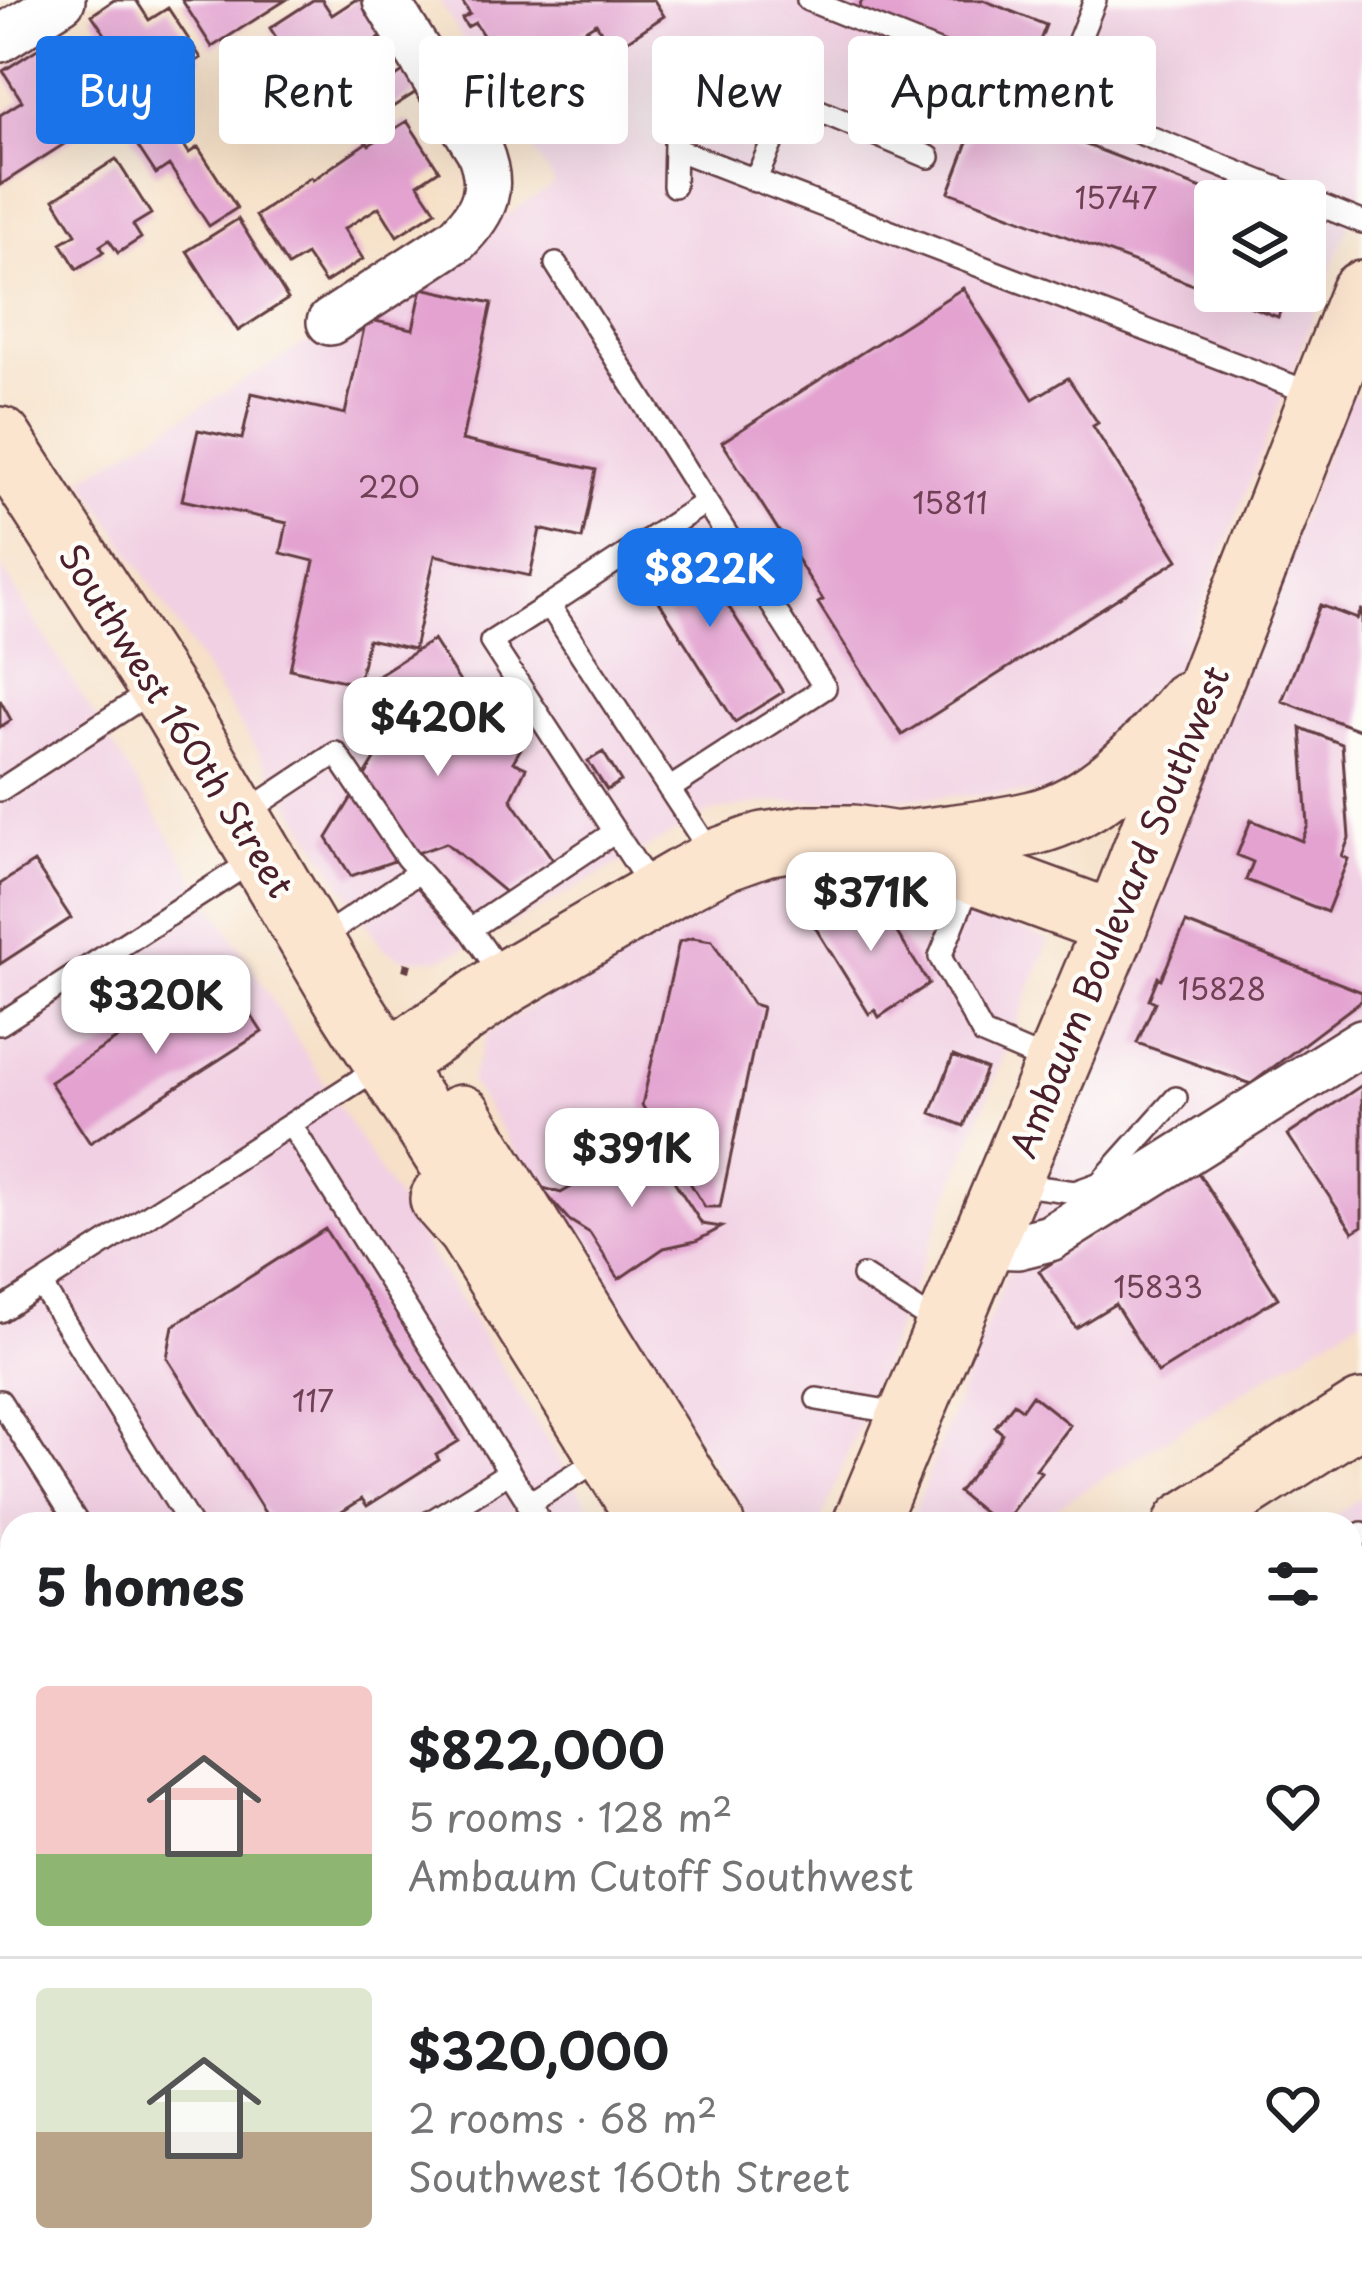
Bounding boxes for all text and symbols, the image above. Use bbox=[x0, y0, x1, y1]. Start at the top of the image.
chip: Buy bbox=[36, 36, 195, 144]
chip: Rent bbox=[219, 36, 395, 144]
chip: Filters bbox=[419, 36, 628, 144]
chip: New bbox=[652, 36, 824, 144]
chip: Apartment bbox=[848, 36, 1156, 144]
house number: 15747 bbox=[1075, 174, 1157, 219]
map controls bbox=[1194, 180, 1326, 312]
button: layers bbox=[1194, 180, 1326, 312]
house number: 220 bbox=[358, 463, 420, 508]
house number: 15811 bbox=[912, 479, 988, 524]
pin: $822K bbox=[626, 528, 794, 630]
street label: Southwest 160th Street bbox=[47, 533, 309, 907]
text: $822K bbox=[644, 537, 776, 596]
street label: Ambaum Boulevard Southwest bbox=[994, 657, 1242, 1165]
pin: $420K bbox=[354, 677, 522, 779]
text: $420K bbox=[370, 686, 506, 745]
pin: $371K bbox=[787, 852, 955, 954]
text: $371K bbox=[813, 861, 929, 920]
pin: $320K bbox=[72, 955, 240, 1057]
text: $320K bbox=[88, 964, 224, 1023]
house number: 15828 bbox=[1178, 965, 1266, 1010]
pin: $391K bbox=[548, 1108, 716, 1210]
text: $391K bbox=[572, 1117, 692, 1176]
house number: 15833 bbox=[1113, 1263, 1203, 1308]
house number: 117 bbox=[292, 1377, 334, 1422]
text: 5 homes bbox=[36, 1546, 245, 1623]
icon: filters bbox=[1260, 1551, 1326, 1617]
text: $822,000 bbox=[408, 1709, 665, 1786]
icon: home bbox=[132, 1734, 276, 1878]
icon: heart bbox=[1260, 1773, 1326, 1839]
text: 5 rooms · 128 m² bbox=[408, 1786, 733, 1845]
text: Ambaum Cutoff Southwest bbox=[408, 1845, 914, 1904]
text: $320,000 bbox=[408, 2010, 669, 2087]
icon: home bbox=[132, 2036, 276, 2180]
icon: heart bbox=[1260, 2075, 1326, 2141]
text: 2 rooms · 68 m² bbox=[408, 2087, 717, 2146]
text: Southwest 160th Street bbox=[408, 2146, 850, 2205]

